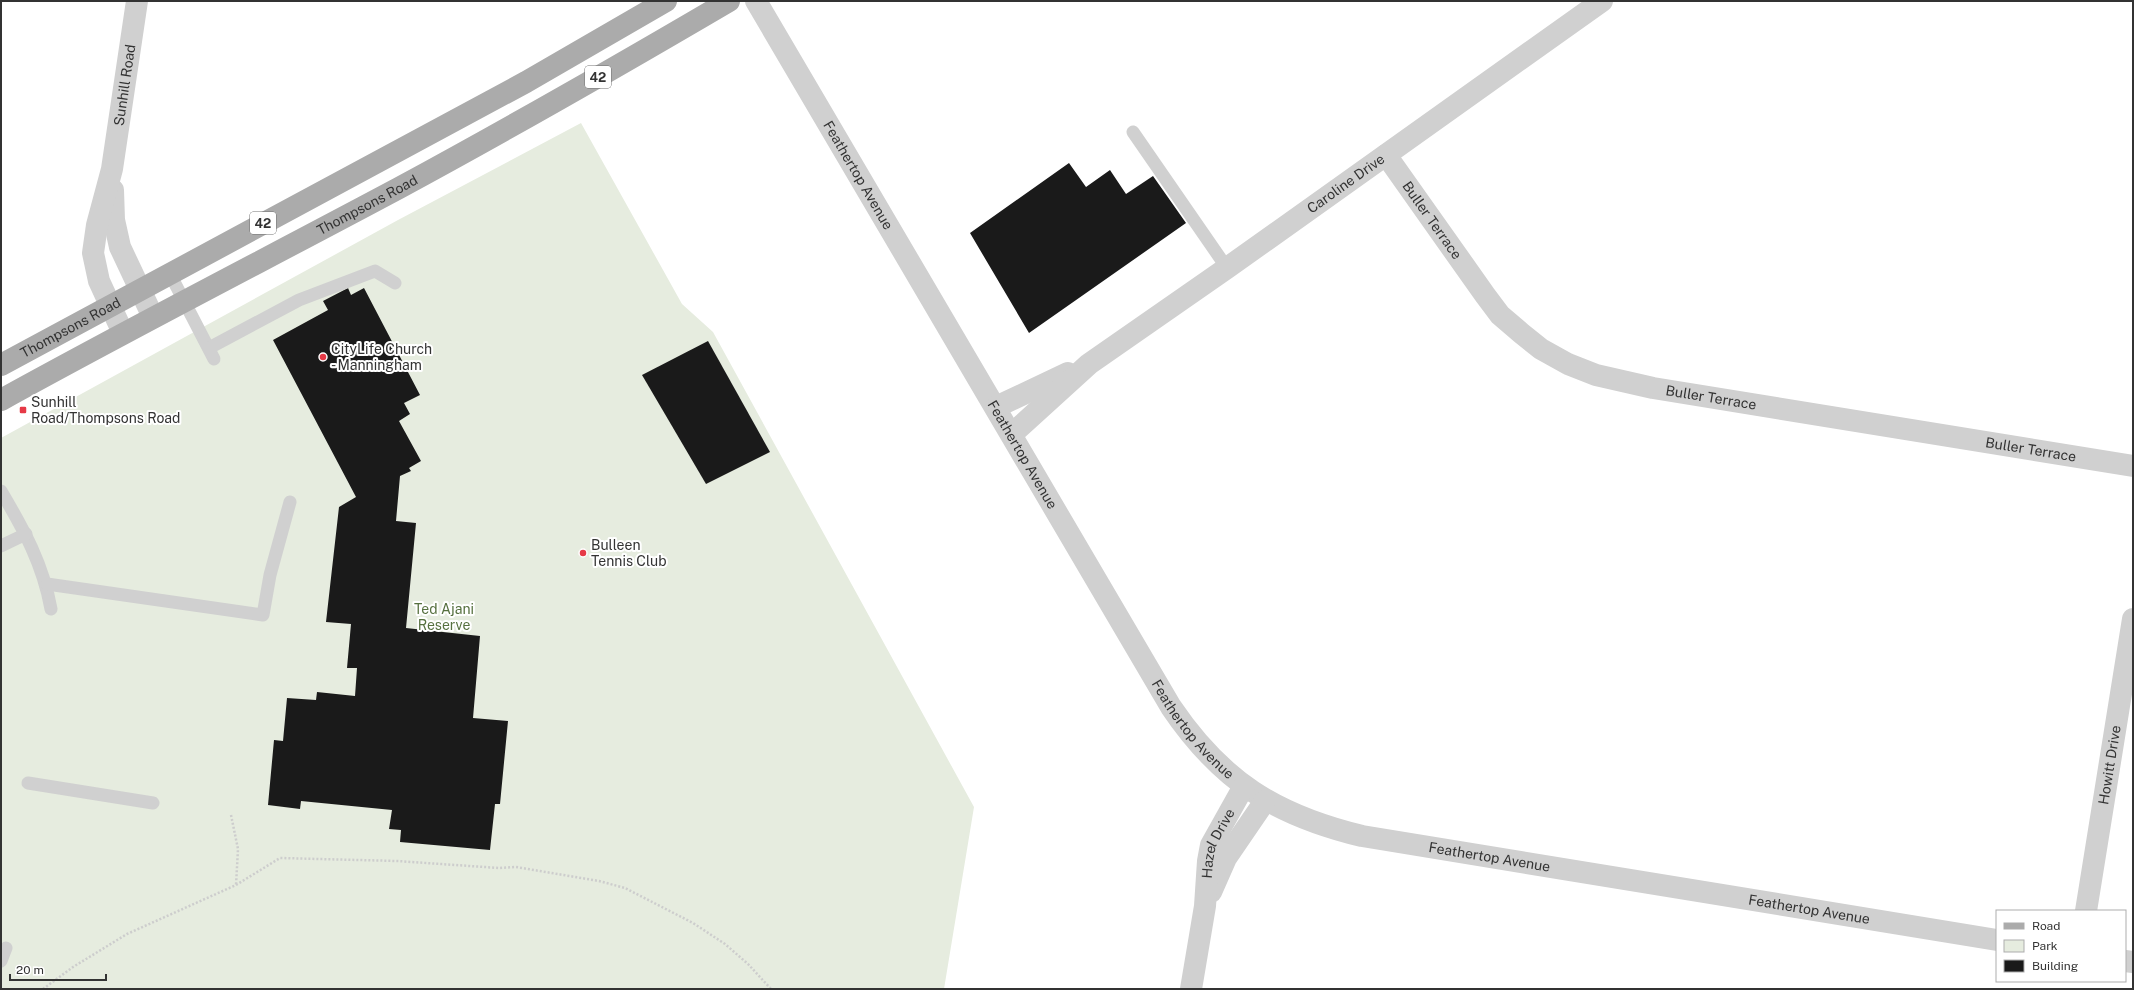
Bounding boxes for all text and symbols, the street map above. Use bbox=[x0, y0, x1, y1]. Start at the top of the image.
street label: Sunhill Road bbox=[111, 43, 138, 127]
road number: 42 bbox=[585, 66, 611, 88]
street label: Feathertop Avenue bbox=[820, 118, 896, 232]
street label: Caroline Drive bbox=[1304, 150, 1388, 216]
street label: Thompsons Road bbox=[314, 172, 420, 238]
street label: Buller Terrace bbox=[1399, 178, 1465, 262]
road number: 42 bbox=[250, 212, 276, 234]
street label: Thompsons Road bbox=[18, 294, 123, 361]
place label: CityLife Church - Manningham bbox=[331, 341, 432, 373]
marker: CityLife Church - Manningham bbox=[318, 352, 328, 362]
street label: Buller Terrace bbox=[1665, 382, 1758, 413]
place label: Sunhill Road/Thompsons Road bbox=[31, 394, 180, 426]
street label: Feathertop Avenue bbox=[984, 397, 1061, 512]
marker: Sunhill Road/Thompsons Road bbox=[18, 405, 28, 415]
street label: Buller Terrace bbox=[1984, 434, 2077, 465]
place label: Bulleen Tennis Club bbox=[591, 537, 667, 569]
marker: Bulleen Tennis Club bbox=[578, 548, 588, 558]
park label: Ted Ajani Reserve bbox=[414, 601, 474, 633]
street label: Feathertop Avenue bbox=[1149, 677, 1237, 782]
street label: Howitt Drive bbox=[2095, 724, 2124, 806]
street label: Hazel Drive bbox=[1199, 806, 1238, 879]
street label: Feathertop Avenue bbox=[1427, 839, 1552, 875]
street label: Feathertop Avenue bbox=[1747, 891, 1871, 927]
legend bbox=[1996, 910, 2126, 982]
text: Road bbox=[2032, 919, 2060, 933]
text: Park bbox=[2032, 939, 2058, 953]
scale bar bbox=[10, 956, 106, 982]
text: Building bbox=[2032, 959, 2078, 973]
text: 20 m bbox=[16, 963, 44, 977]

